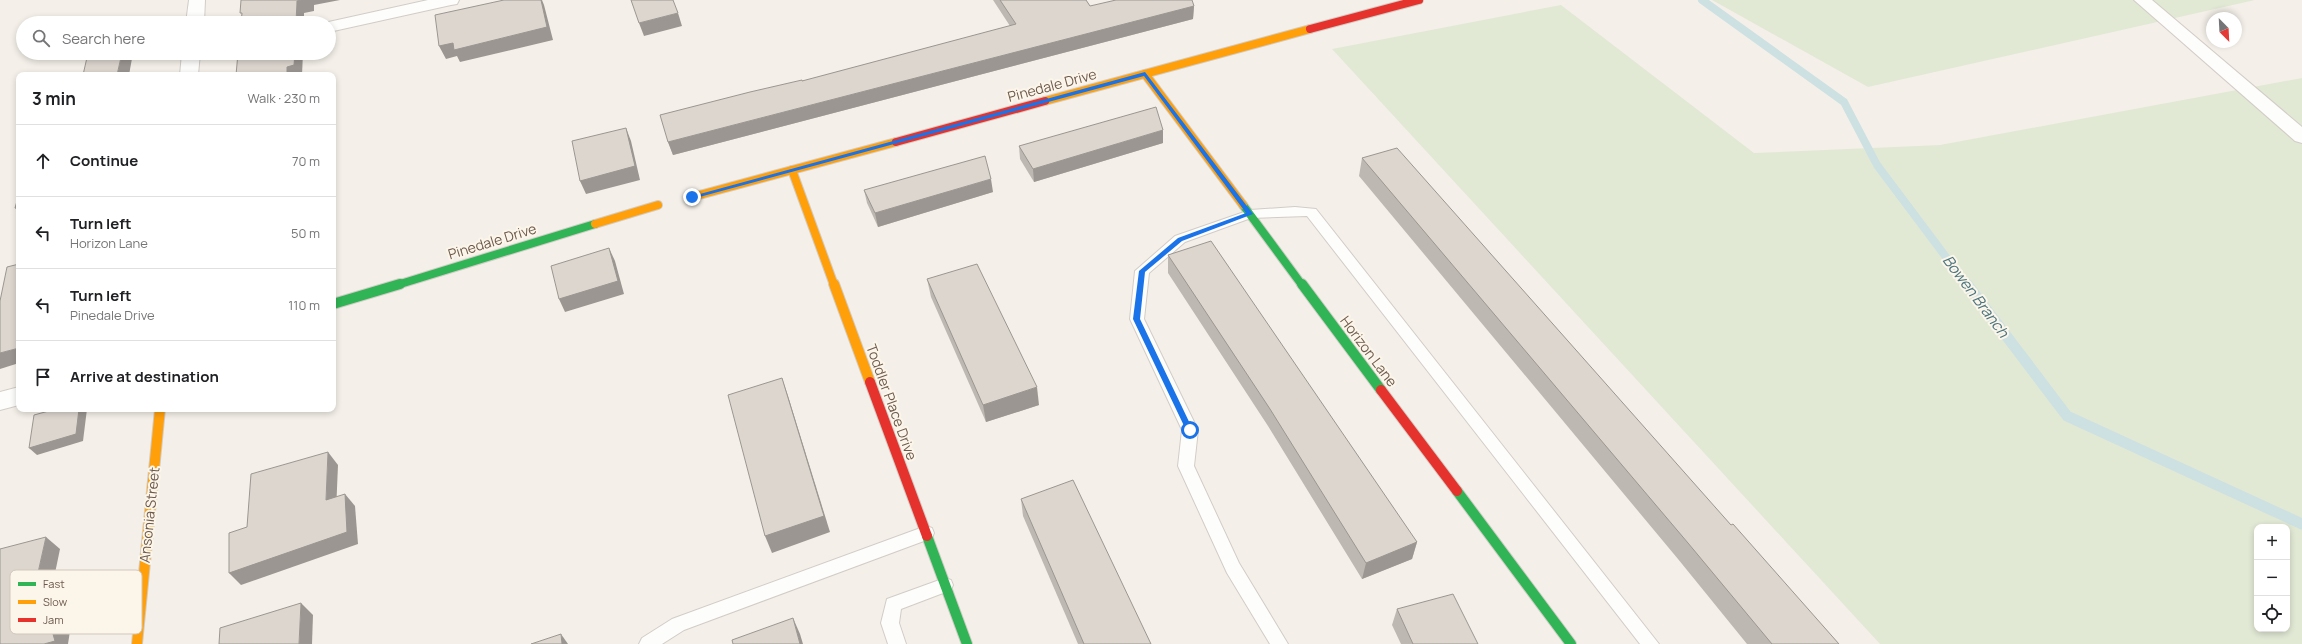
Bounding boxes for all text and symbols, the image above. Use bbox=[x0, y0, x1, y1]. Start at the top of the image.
north arrow bbox=[2206, 12, 2242, 48]
search box bbox=[16, 16, 336, 60]
icon: search bbox=[30, 27, 52, 49]
text: Search here bbox=[62, 28, 145, 49]
street label: Pinedale Drive bbox=[1005, 64, 1099, 106]
text: 3 min bbox=[32, 87, 76, 110]
text: Walk · 230 m bbox=[247, 89, 320, 107]
icon: ahead bbox=[32, 150, 54, 172]
text: Continue bbox=[70, 150, 138, 171]
text: 70 m bbox=[292, 152, 320, 170]
route end bbox=[683, 188, 701, 206]
text: Turn left bbox=[70, 213, 132, 234]
street label: Pinedale Drive bbox=[446, 219, 538, 263]
icon: left bbox=[32, 222, 54, 244]
text: 50 m bbox=[291, 224, 320, 242]
text: Horizon Lane bbox=[70, 234, 148, 252]
water label: Bowen Branch bbox=[1938, 250, 2015, 342]
text: Turn left bbox=[70, 285, 132, 306]
icon: left bbox=[32, 294, 54, 316]
text: 110 m bbox=[288, 296, 320, 314]
text: Pinedale Drive bbox=[70, 306, 155, 324]
street label: Horizon Lane bbox=[1336, 312, 1402, 390]
street label: Toddler Place Drive bbox=[862, 341, 922, 463]
icon: arrive bbox=[32, 366, 54, 388]
text: Arrive at destination bbox=[70, 366, 219, 387]
route start bbox=[1181, 421, 1199, 439]
street label: Ansonia Street bbox=[135, 466, 164, 564]
map controls bbox=[2254, 524, 2290, 632]
button: + bbox=[2254, 524, 2290, 560]
button: − bbox=[2254, 560, 2290, 596]
legend bbox=[10, 570, 142, 634]
text: Fast bbox=[43, 576, 65, 591]
text: Slow bbox=[43, 594, 68, 609]
button: locate bbox=[2254, 596, 2290, 632]
text: Jam bbox=[43, 612, 64, 627]

